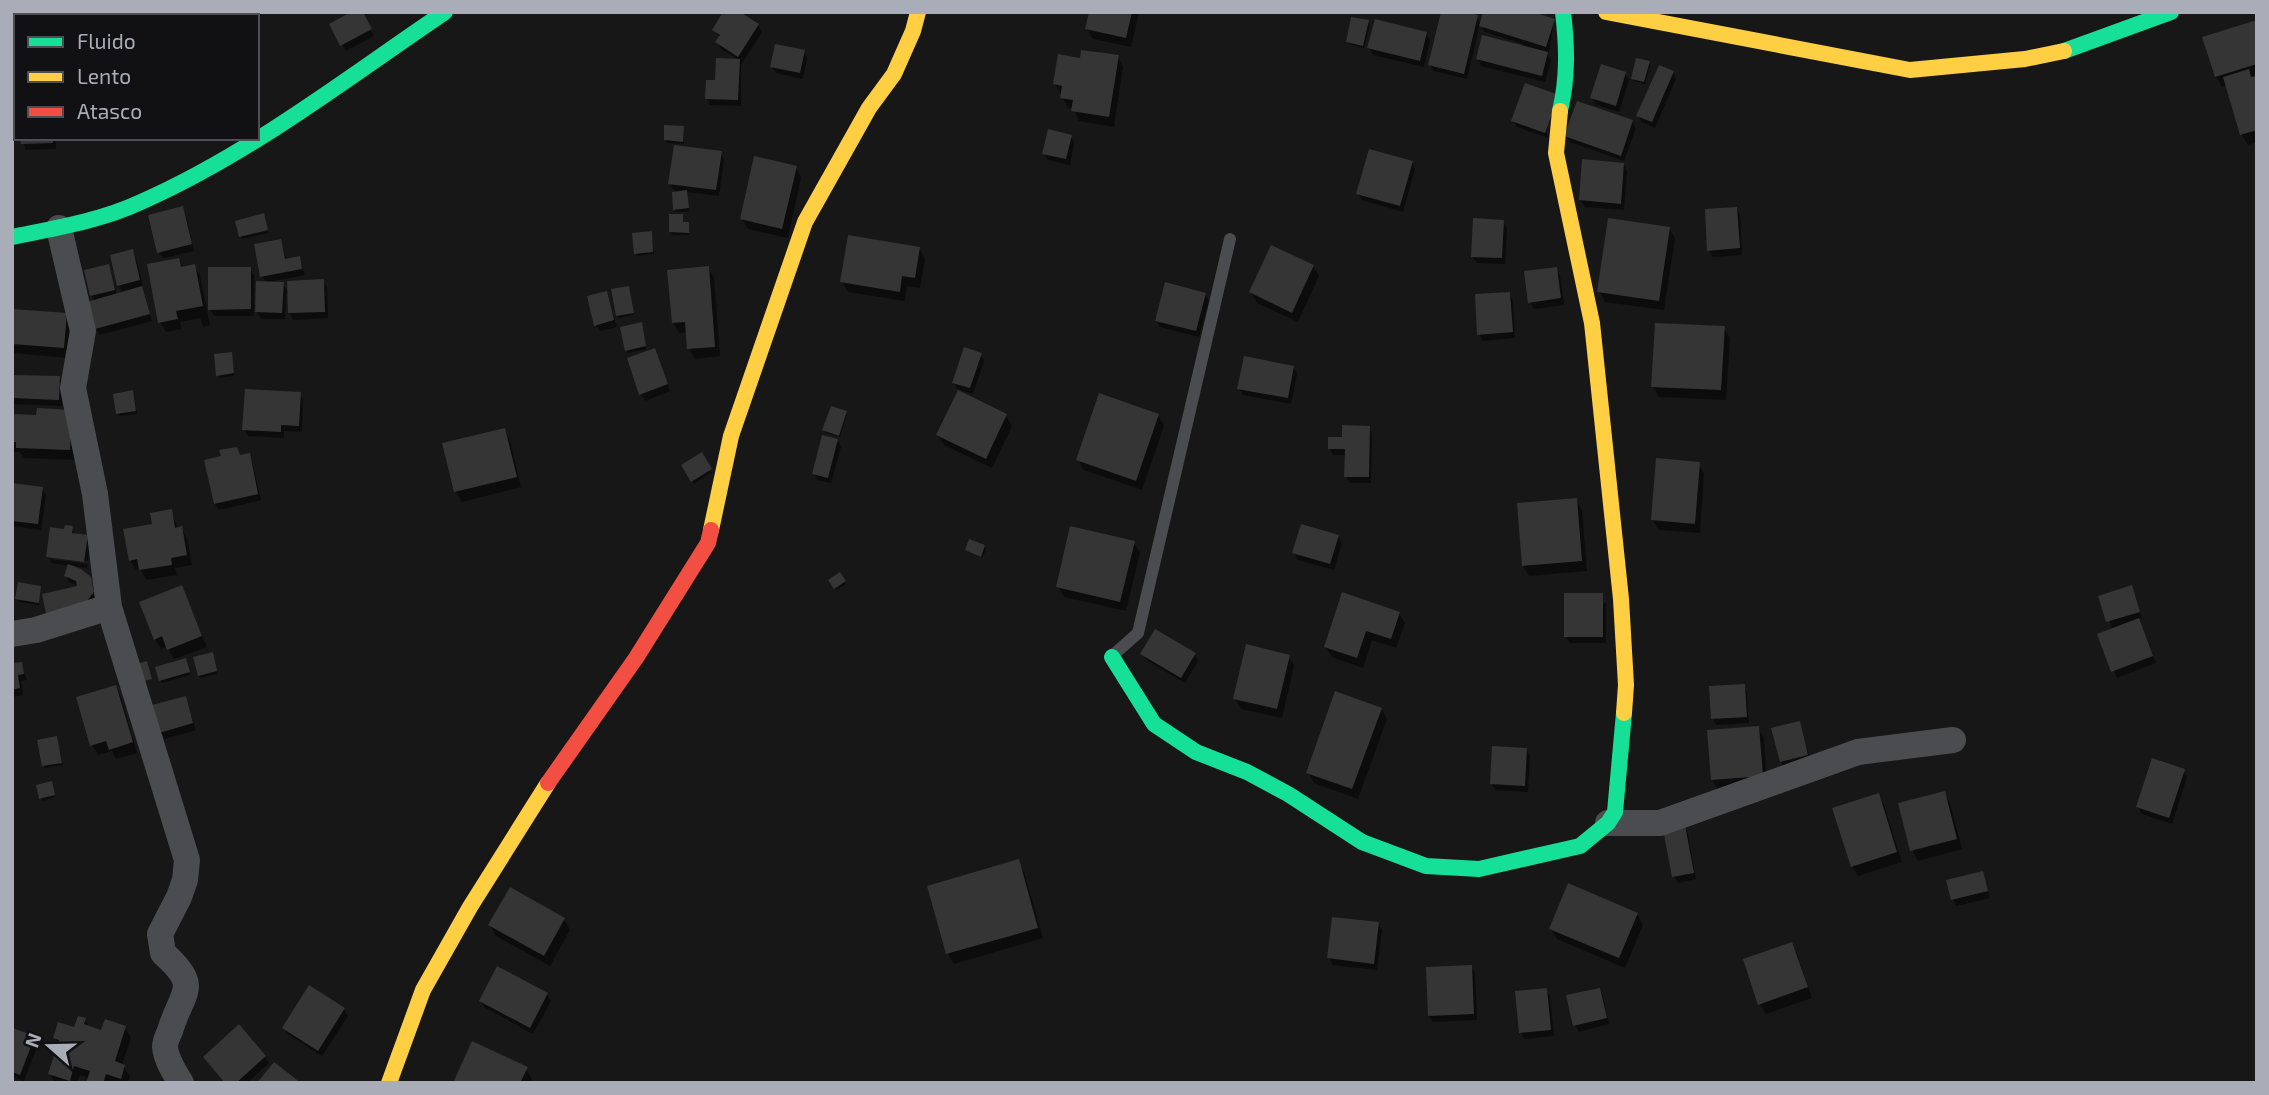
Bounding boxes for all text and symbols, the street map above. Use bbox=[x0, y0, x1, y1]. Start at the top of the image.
legend bbox=[14, 14, 259, 140]
text: Fluido bbox=[77, 28, 136, 53]
text: Lento bbox=[77, 63, 131, 88]
text: Atasco bbox=[77, 98, 142, 123]
north arrow bbox=[14, 1011, 84, 1081]
text: N bbox=[19, 1030, 46, 1050]

